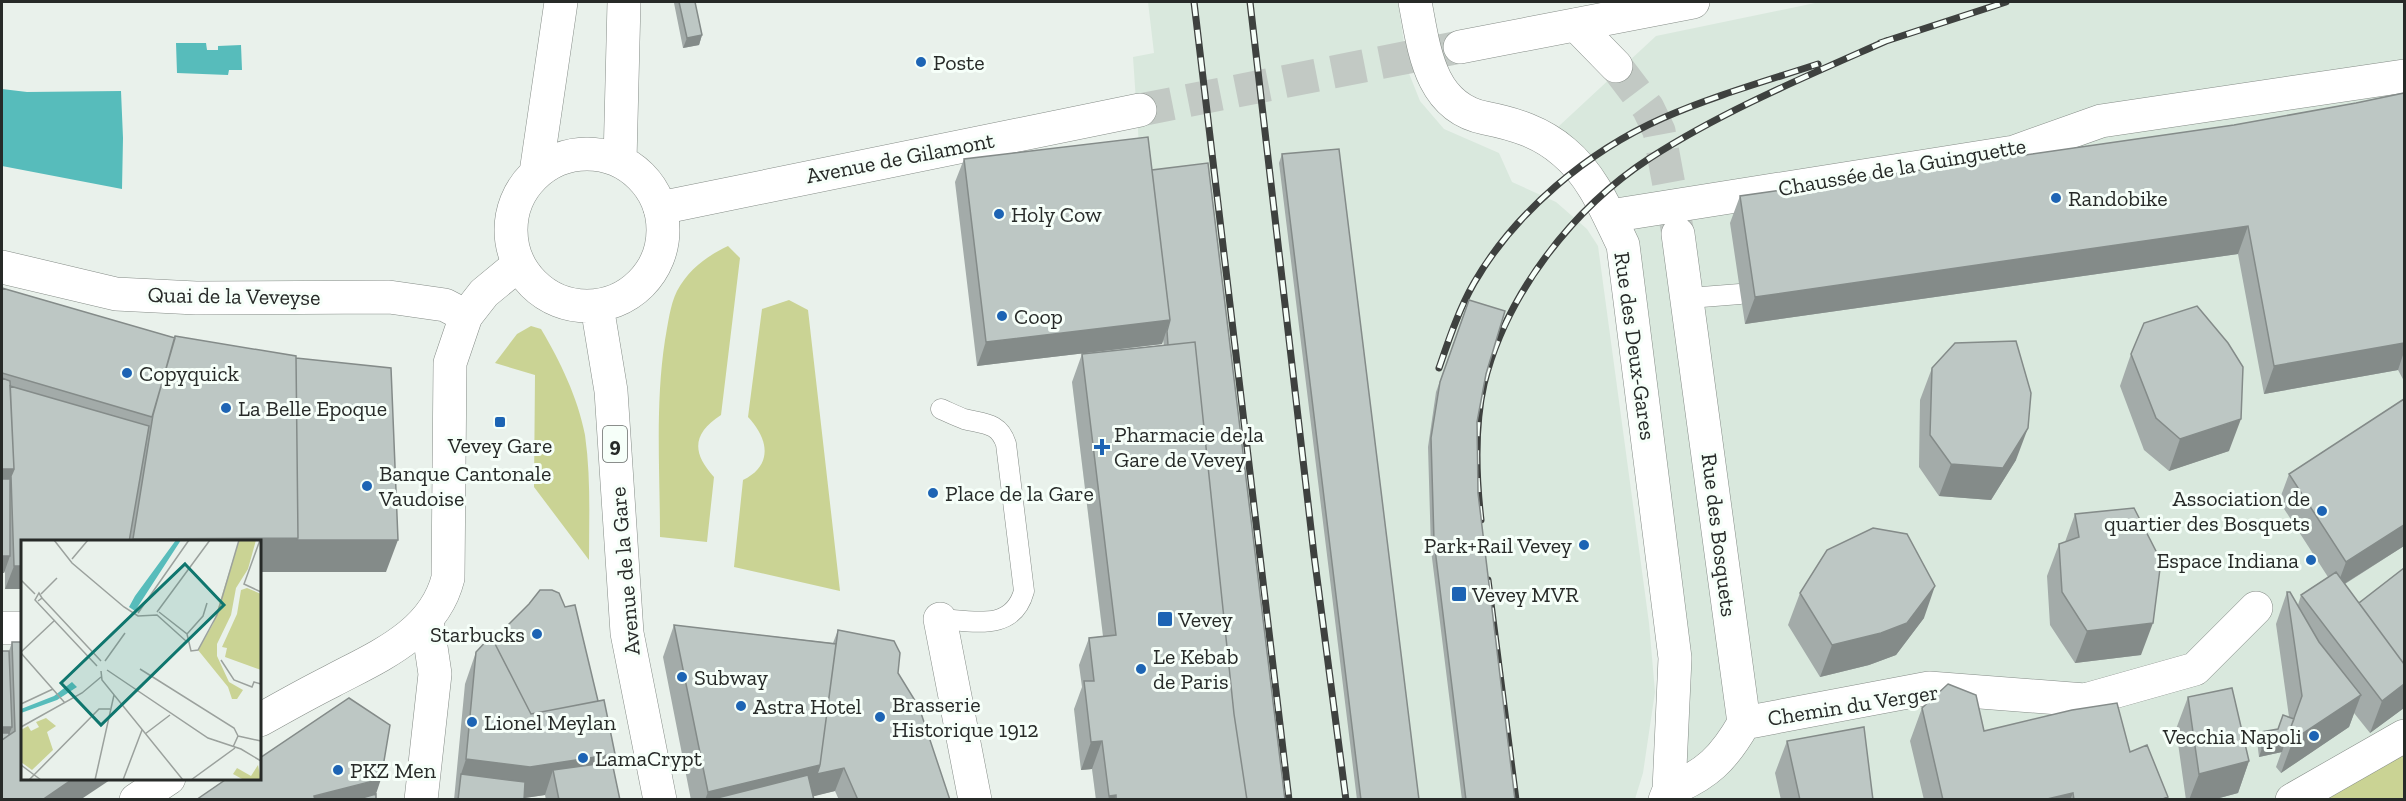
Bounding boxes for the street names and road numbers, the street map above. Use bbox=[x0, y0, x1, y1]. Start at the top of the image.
street label: Avenue de Gilamont bbox=[804, 126, 997, 189]
street label: Chaussée de la Guinguette bbox=[1776, 132, 2028, 202]
street label: Rue des Deux-Gares bbox=[1608, 250, 1662, 442]
street label: Quai de la Veveyse bbox=[147, 281, 321, 311]
road number: 9 bbox=[603, 426, 627, 462]
street label: Rue des Bosquets bbox=[1696, 452, 1742, 618]
street label: Avenue de la Gare bbox=[604, 486, 646, 656]
street label: Chemin du Verger bbox=[1766, 678, 1940, 732]

